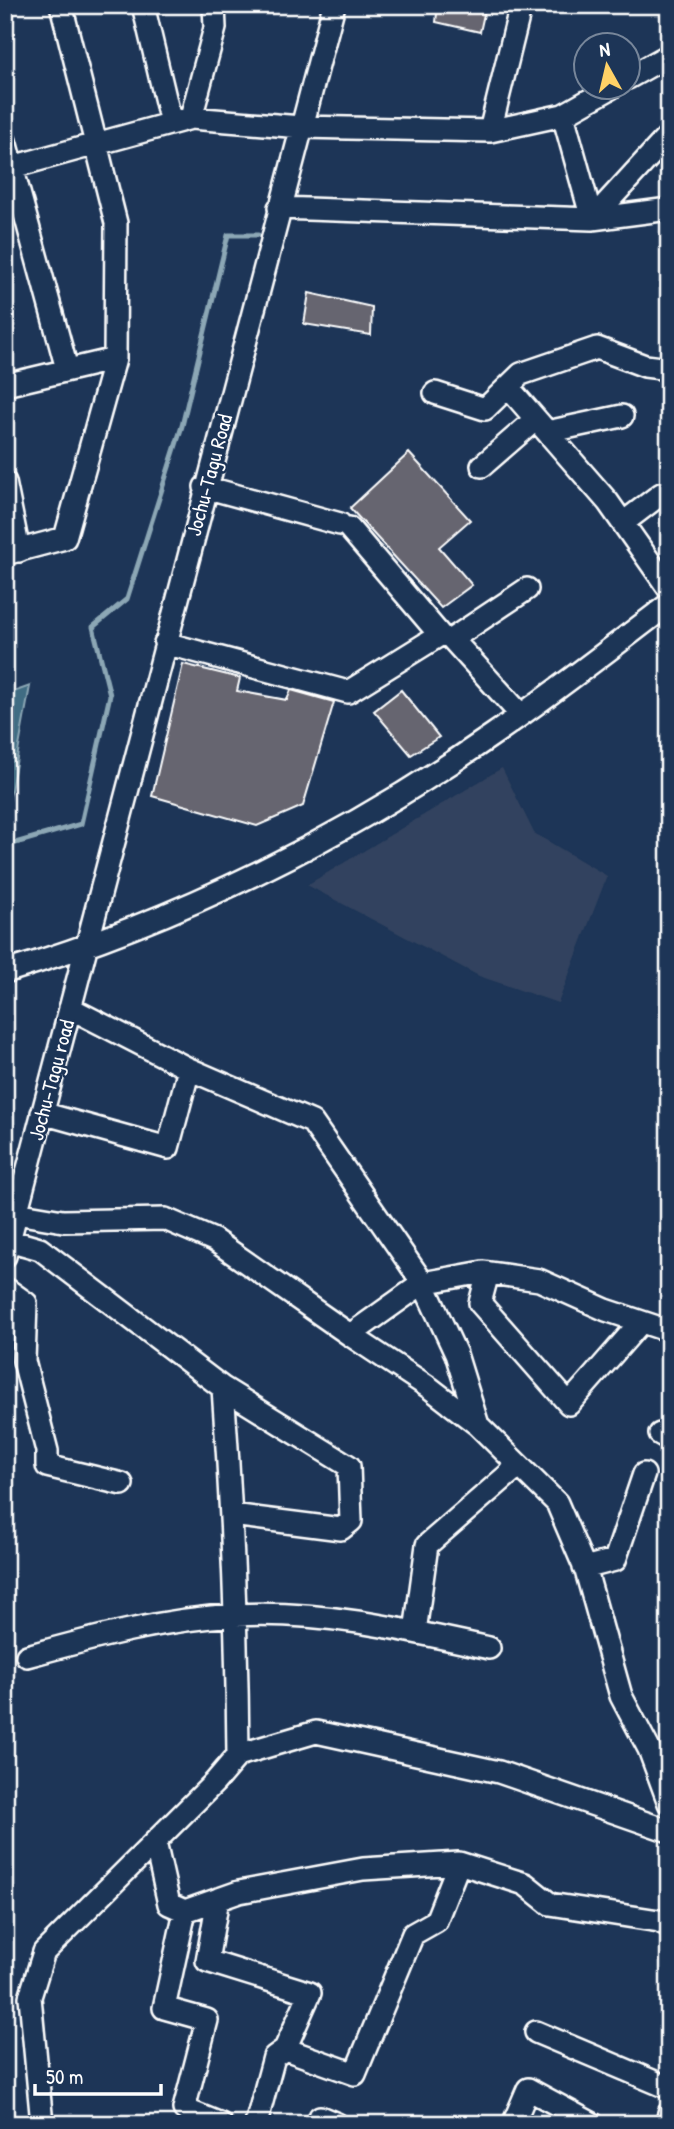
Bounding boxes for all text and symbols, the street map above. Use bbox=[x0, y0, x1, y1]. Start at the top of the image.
north arrow bbox=[572, 32, 642, 102]
text: N bbox=[598, 36, 611, 63]
street label: Jochu-Tagu Road bbox=[179, 411, 239, 539]
street label: Jochu-Tagu road bbox=[21, 1017, 81, 1143]
scale bar bbox=[35, 2052, 161, 2096]
text: 50 m bbox=[46, 2062, 83, 2091]

